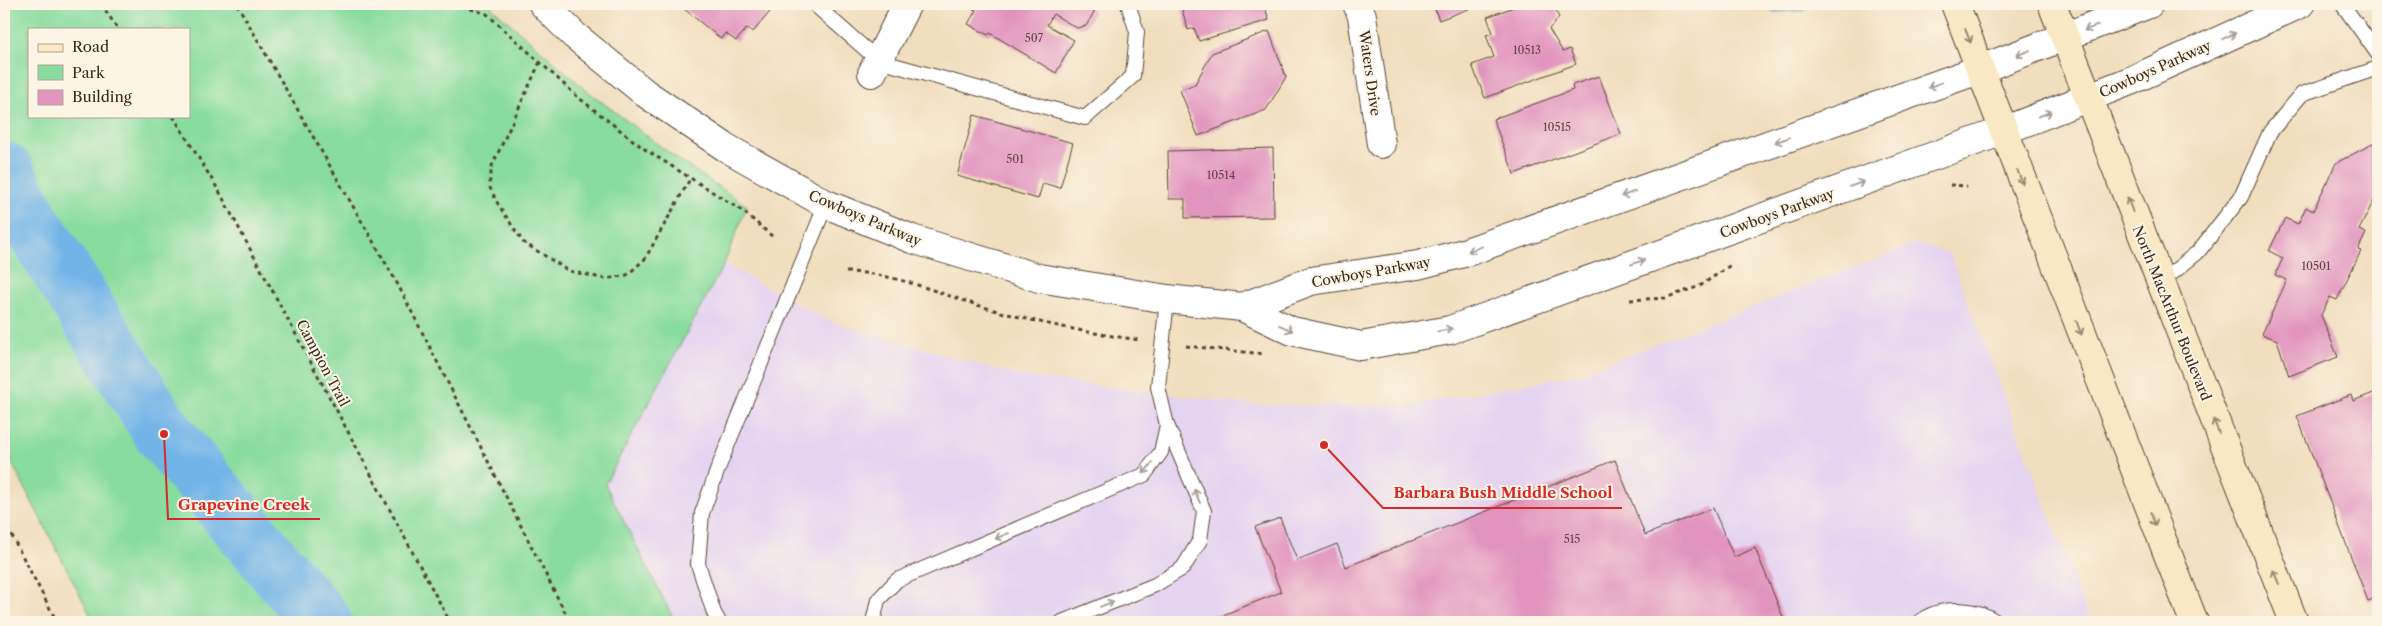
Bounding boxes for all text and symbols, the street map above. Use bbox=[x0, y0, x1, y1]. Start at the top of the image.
one-way arrow bbox=[2084, 23, 2099, 33]
legend bbox=[28, 28, 190, 118]
street label: Waters Drive bbox=[1355, 28, 1385, 117]
one-way arrow bbox=[1964, 28, 1973, 44]
house number: 507 bbox=[1025, 31, 1044, 45]
one-way arrow bbox=[2221, 31, 2236, 41]
street label: Cowboys Parkway bbox=[2096, 36, 2214, 102]
text: Road bbox=[72, 37, 109, 56]
house number: 10513 bbox=[1513, 43, 1541, 57]
one-way arrow bbox=[2016, 49, 2031, 58]
text: Park bbox=[72, 63, 106, 82]
one-way arrow bbox=[1927, 81, 1943, 90]
text: Building bbox=[72, 87, 132, 106]
one-way arrow bbox=[2038, 109, 2053, 118]
house number: 10515 bbox=[1543, 120, 1571, 134]
one-way arrow bbox=[1774, 136, 1790, 145]
house number: 501 bbox=[1006, 152, 1024, 166]
house number: 10514 bbox=[1207, 168, 1235, 182]
one-way arrow bbox=[2016, 168, 2025, 184]
one-way arrow bbox=[1849, 179, 1864, 188]
street label: Cowboys Parkway bbox=[1717, 184, 1837, 242]
street label: Cowboys Parkway bbox=[806, 186, 924, 250]
one-way arrow bbox=[1621, 190, 1637, 199]
one-way arrow bbox=[2124, 198, 2134, 213]
street label: North MacArthur Boulevard bbox=[2129, 223, 2216, 404]
one-way arrow bbox=[1468, 245, 1484, 254]
street label: Cowboys Parkway bbox=[1310, 253, 1432, 291]
one-way arrow bbox=[1630, 257, 1646, 266]
house number: 10501 bbox=[2301, 259, 2331, 273]
street label: Campion Trail bbox=[292, 316, 354, 410]
one-way arrow bbox=[2075, 320, 2084, 335]
one-way arrow bbox=[1278, 324, 1293, 334]
one-way arrow bbox=[1436, 325, 1452, 335]
one-way arrow bbox=[2211, 419, 2221, 434]
one-way arrow bbox=[1143, 462, 1154, 475]
callout: Barbara Bush Middle School bbox=[1383, 478, 1622, 508]
text: Barbara Bush Middle School bbox=[1394, 483, 1612, 502]
callout: Grapevine Creek bbox=[168, 489, 320, 519]
one-way arrow bbox=[1192, 489, 1202, 504]
text: Grapevine Creek bbox=[178, 495, 311, 514]
one-way arrow bbox=[2149, 511, 2159, 526]
one-way arrow bbox=[995, 531, 1010, 541]
house number: 515 bbox=[1564, 532, 1580, 546]
one-way arrow bbox=[2271, 570, 2281, 585]
one-way arrow bbox=[1099, 599, 1115, 608]

